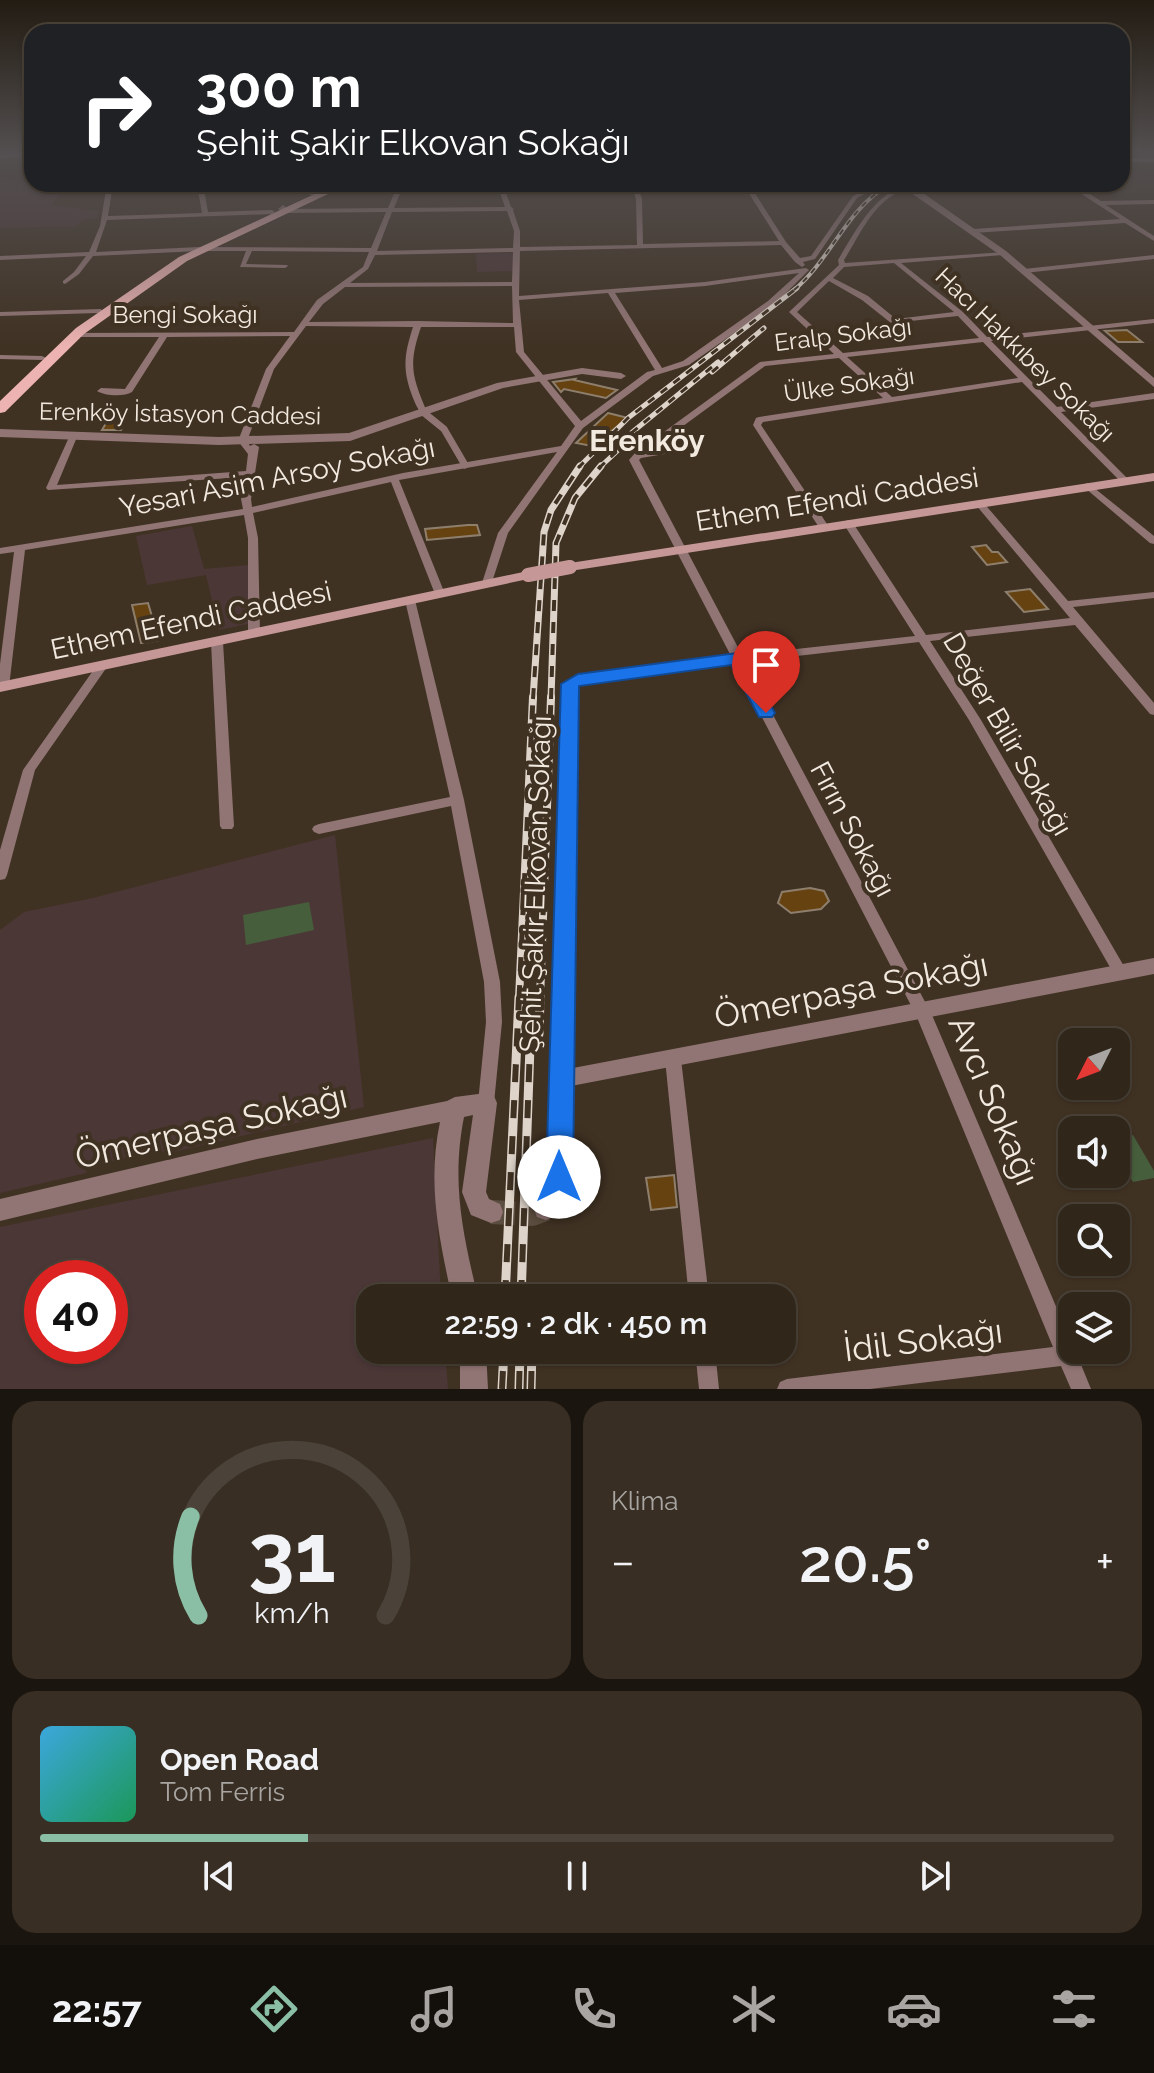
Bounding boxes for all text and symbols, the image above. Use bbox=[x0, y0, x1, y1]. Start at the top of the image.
text: 300 m bbox=[196, 54, 362, 120]
icon: right bbox=[64, 56, 168, 160]
text: Şehit Şakir Elkovan Sokağı bbox=[196, 121, 630, 163]
street label: Hacı Hakkıbey Sokağı bbox=[930, 261, 1121, 448]
street label: Bengi Sokağı bbox=[113, 300, 257, 329]
street label: Eralp Sokağı bbox=[773, 312, 913, 357]
street label: Ülke Sokağı bbox=[782, 361, 916, 408]
street label: Erenköy İstasyon Caddesi bbox=[39, 397, 321, 430]
district label: Erenköy bbox=[589, 423, 705, 458]
street label: Yesari Asim Arsoy Sokağı bbox=[117, 431, 438, 524]
street label: Ethem Efendi Caddesi bbox=[693, 461, 981, 538]
street label: Ethem Efendi Caddesi bbox=[48, 575, 335, 666]
street label: Değer Bilir Sokağı bbox=[936, 627, 1079, 841]
pin bbox=[732, 631, 800, 713]
icon: arrive bbox=[744, 643, 788, 687]
street label: Şehit Şakir Elkovan Sokağı bbox=[513, 715, 558, 1053]
street label: Fırın Sokağı bbox=[803, 756, 902, 902]
street label: Ömerpaşa Sokağı bbox=[711, 944, 991, 1036]
street label: Avcı Sokağı bbox=[940, 1009, 1048, 1191]
north arrow bbox=[1058, 1028, 1130, 1100]
map controls bbox=[1058, 1028, 1130, 1364]
street label: Ömerpaşa Sokağı bbox=[71, 1075, 351, 1177]
button: sound bbox=[1058, 1116, 1130, 1188]
position arrow bbox=[517, 1135, 601, 1219]
button: search bbox=[1058, 1204, 1130, 1276]
speed limit sign: 40 bbox=[24, 1260, 128, 1364]
button: layers bbox=[1058, 1292, 1130, 1364]
text: 22:59 · 2 dk · 450 m bbox=[445, 1306, 707, 1341]
street label: İdil Sokağı bbox=[841, 1310, 1005, 1370]
text: Klima bbox=[611, 1486, 679, 1516]
text: 31 bbox=[248, 1504, 335, 1601]
text: 20.5° bbox=[799, 1526, 931, 1596]
text: − bbox=[611, 1536, 635, 1587]
text: + bbox=[1096, 1536, 1114, 1587]
text: km/h bbox=[254, 1596, 329, 1630]
text: Open Road bbox=[160, 1742, 319, 1777]
text: Tom Ferris bbox=[160, 1777, 285, 1807]
icon: previous bbox=[197, 1854, 241, 1898]
icon: pause bbox=[555, 1854, 599, 1898]
icon: next bbox=[913, 1854, 957, 1898]
icon: directions bbox=[246, 1981, 302, 2037]
icon: music bbox=[406, 1981, 462, 2037]
icon: phone bbox=[566, 1981, 622, 2037]
icon: climate bbox=[726, 1981, 782, 2037]
icon: car bbox=[886, 1981, 942, 2037]
icon: filters bbox=[1046, 1981, 1102, 2037]
text: 22:57 bbox=[52, 1988, 142, 2030]

